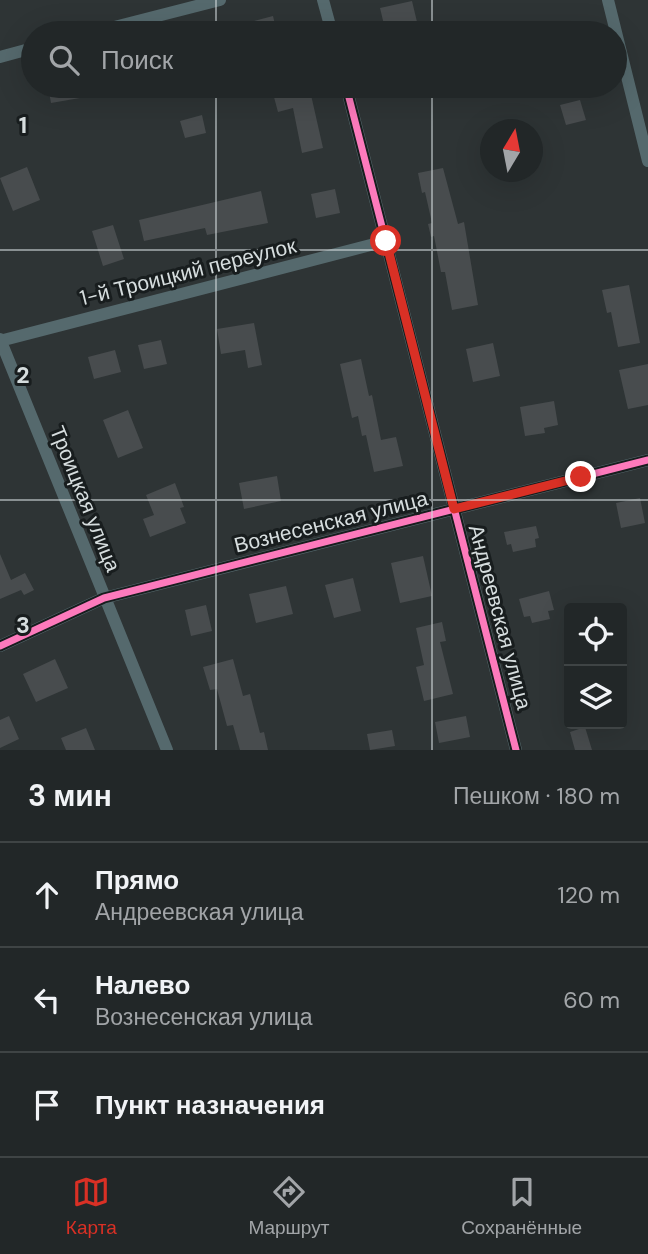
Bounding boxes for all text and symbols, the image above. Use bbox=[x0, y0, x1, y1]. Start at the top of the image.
search box bbox=[21, 21, 627, 98]
icon: search bbox=[45, 41, 83, 79]
text: Поиск bbox=[101, 43, 173, 77]
text: 1 bbox=[19, 110, 27, 140]
north arrow bbox=[480, 119, 543, 182]
route start bbox=[370, 225, 401, 256]
street label: 1-й Троицкий переулок bbox=[77, 231, 300, 312]
text: 2 bbox=[16, 360, 30, 390]
street label: Троицкая улица bbox=[43, 422, 127, 576]
route end bbox=[565, 461, 596, 492]
street label: Вознесенская улица bbox=[231, 484, 431, 560]
street label: Андреевская улица bbox=[462, 521, 538, 713]
map controls bbox=[564, 603, 627, 729]
button: locate bbox=[564, 603, 627, 666]
text: 3 bbox=[16, 610, 30, 640]
button: layers bbox=[564, 666, 627, 729]
text: 3 мин bbox=[28, 776, 112, 815]
text: Пешком · 180 m bbox=[453, 781, 620, 811]
text: Прямо bbox=[95, 863, 179, 897]
icon: ahead bbox=[28, 876, 66, 914]
text: 120 m bbox=[557, 880, 620, 910]
text: Андреевская улица bbox=[95, 897, 303, 927]
text: Налево bbox=[95, 968, 190, 1002]
icon: left bbox=[28, 981, 66, 1019]
text: 60 m bbox=[563, 985, 620, 1015]
text: Вознесенская улица bbox=[95, 1002, 313, 1032]
icon: arrive bbox=[28, 1086, 66, 1124]
text: Пункт назначения bbox=[95, 1088, 325, 1122]
tab: Карта bbox=[66, 1173, 117, 1240]
tab: Маршрут bbox=[248, 1173, 329, 1240]
tab: Сохранённые bbox=[461, 1173, 582, 1240]

